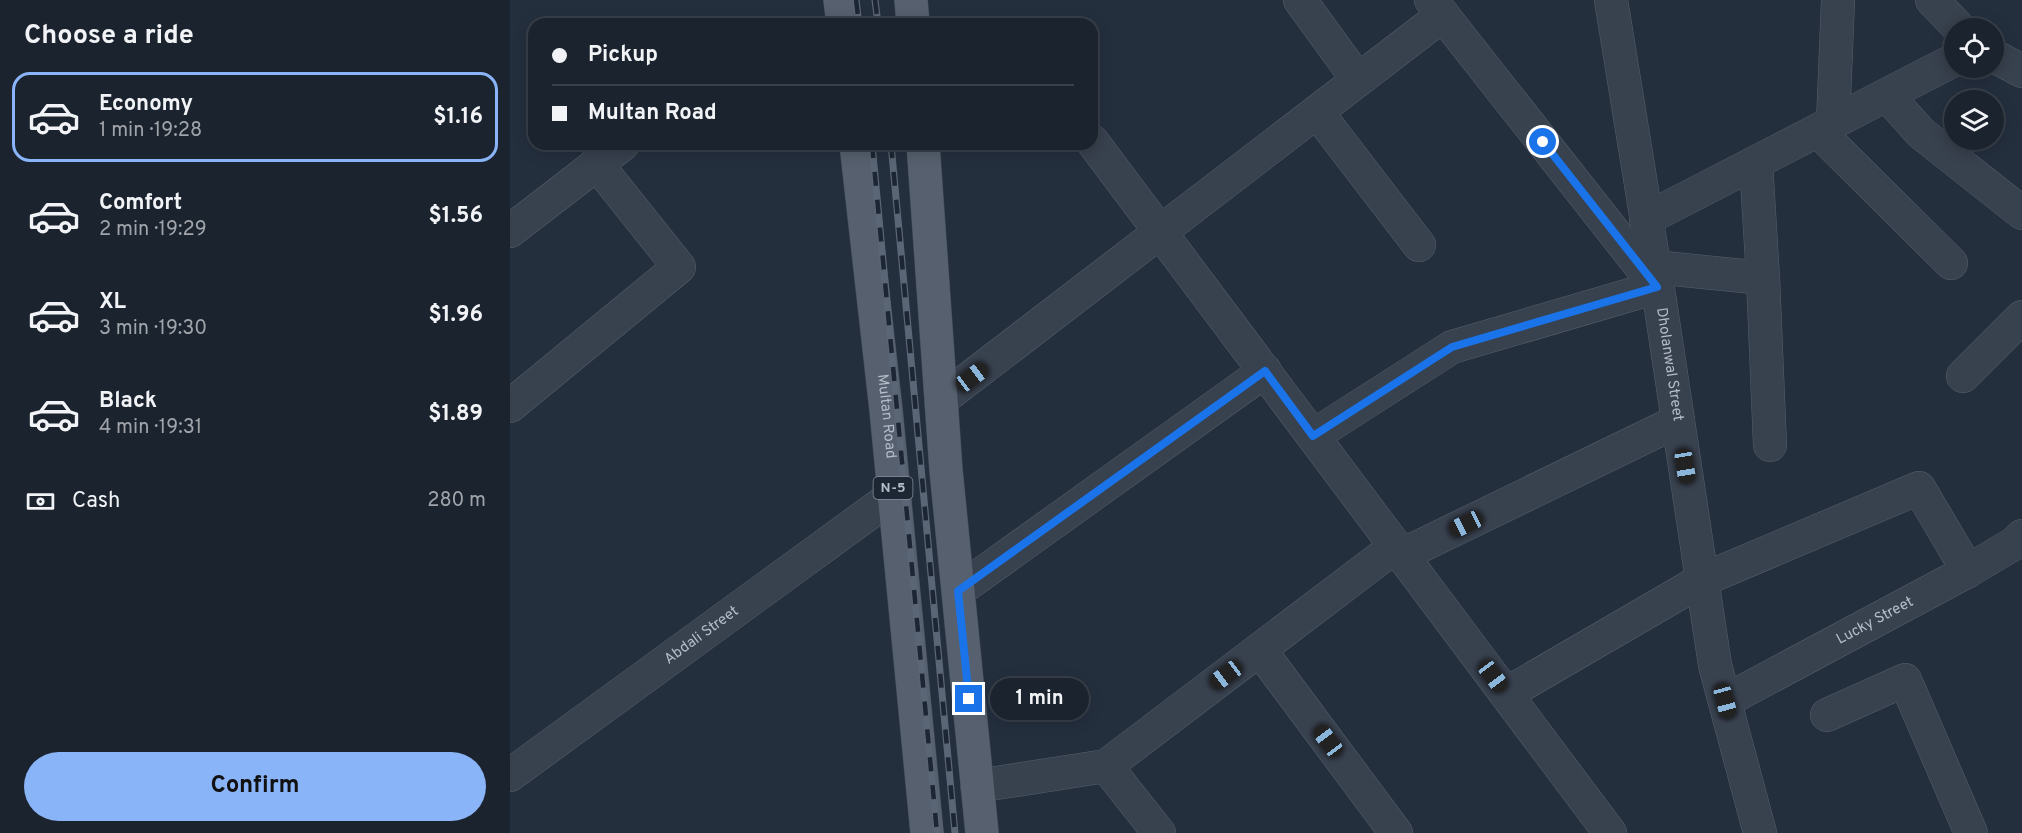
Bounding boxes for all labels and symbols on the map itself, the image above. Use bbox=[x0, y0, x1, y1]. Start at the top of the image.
route start bbox=[1529, 128, 1556, 155]
street label: Dholanwal Street bbox=[1652, 306, 1687, 423]
car bbox=[952, 359, 992, 395]
street label: Multan Road bbox=[873, 373, 900, 459]
car bbox=[1673, 447, 1697, 485]
road number: N-5 bbox=[874, 477, 913, 499]
car bbox=[1446, 508, 1486, 540]
street label: Lucky Street bbox=[1833, 592, 1917, 649]
street label: Abdali Street bbox=[660, 602, 743, 669]
car bbox=[1475, 656, 1511, 696]
car bbox=[1206, 657, 1246, 693]
callout: 1 min bbox=[990, 678, 1089, 720]
car bbox=[1712, 681, 1738, 721]
route end bbox=[955, 685, 982, 712]
car bbox=[1310, 721, 1346, 761]

